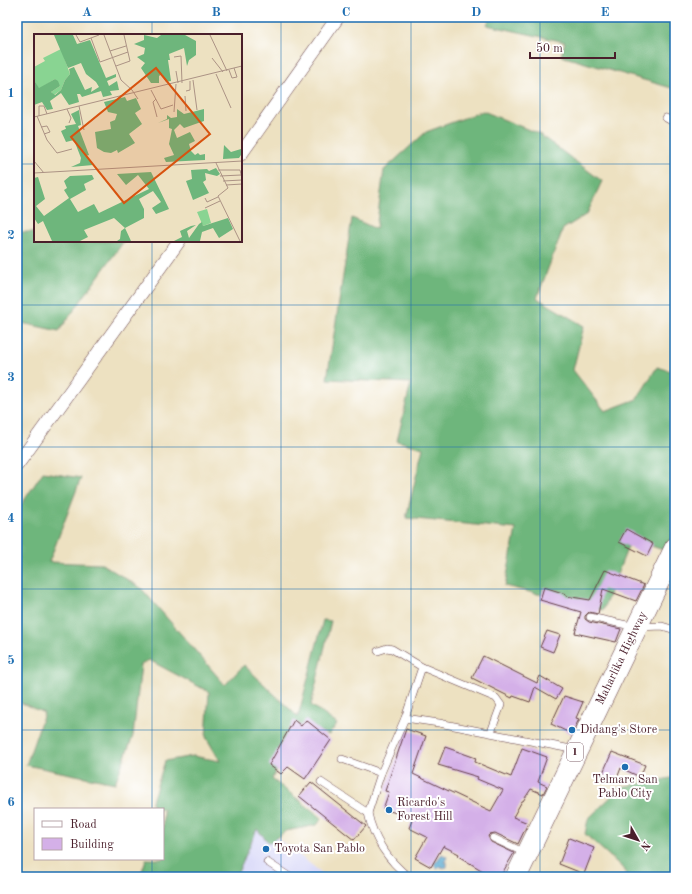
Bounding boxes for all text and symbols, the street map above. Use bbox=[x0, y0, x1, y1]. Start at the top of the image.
text: A bbox=[82, 6, 92, 19]
text: B bbox=[211, 6, 221, 19]
text: C bbox=[342, 6, 350, 19]
text: D bbox=[471, 6, 481, 19]
text: E bbox=[601, 6, 610, 19]
inset map bbox=[34, 34, 242, 242]
scale bar bbox=[530, 34, 615, 60]
text: 50 m bbox=[536, 42, 563, 55]
text: 1 bbox=[7, 87, 15, 100]
text: 2 bbox=[7, 229, 15, 242]
text: 3 bbox=[7, 371, 15, 384]
text: 4 bbox=[7, 512, 15, 525]
street label: Maharlika Highway bbox=[594, 609, 650, 707]
text: 5 bbox=[7, 654, 15, 667]
place label: Didang's Store bbox=[580, 724, 658, 736]
marker: Didang's Store bbox=[567, 725, 577, 735]
road number: 1 bbox=[567, 743, 583, 761]
marker: Telmarc San Pablo City bbox=[620, 762, 630, 772]
place label: Telmarc San Pablo City bbox=[592, 774, 658, 800]
text: 6 bbox=[7, 796, 15, 809]
place label: Ricardo's Forest Hill bbox=[397, 797, 453, 823]
marker: Ricardo's Forest Hill bbox=[384, 805, 394, 815]
legend bbox=[34, 808, 164, 860]
text: Road bbox=[70, 819, 97, 831]
north arrow bbox=[618, 820, 658, 860]
text: Building bbox=[70, 839, 114, 851]
text: N bbox=[637, 839, 652, 853]
place label: Toyota San Pablo bbox=[274, 843, 365, 855]
marker: Toyota San Pablo bbox=[261, 844, 271, 854]

